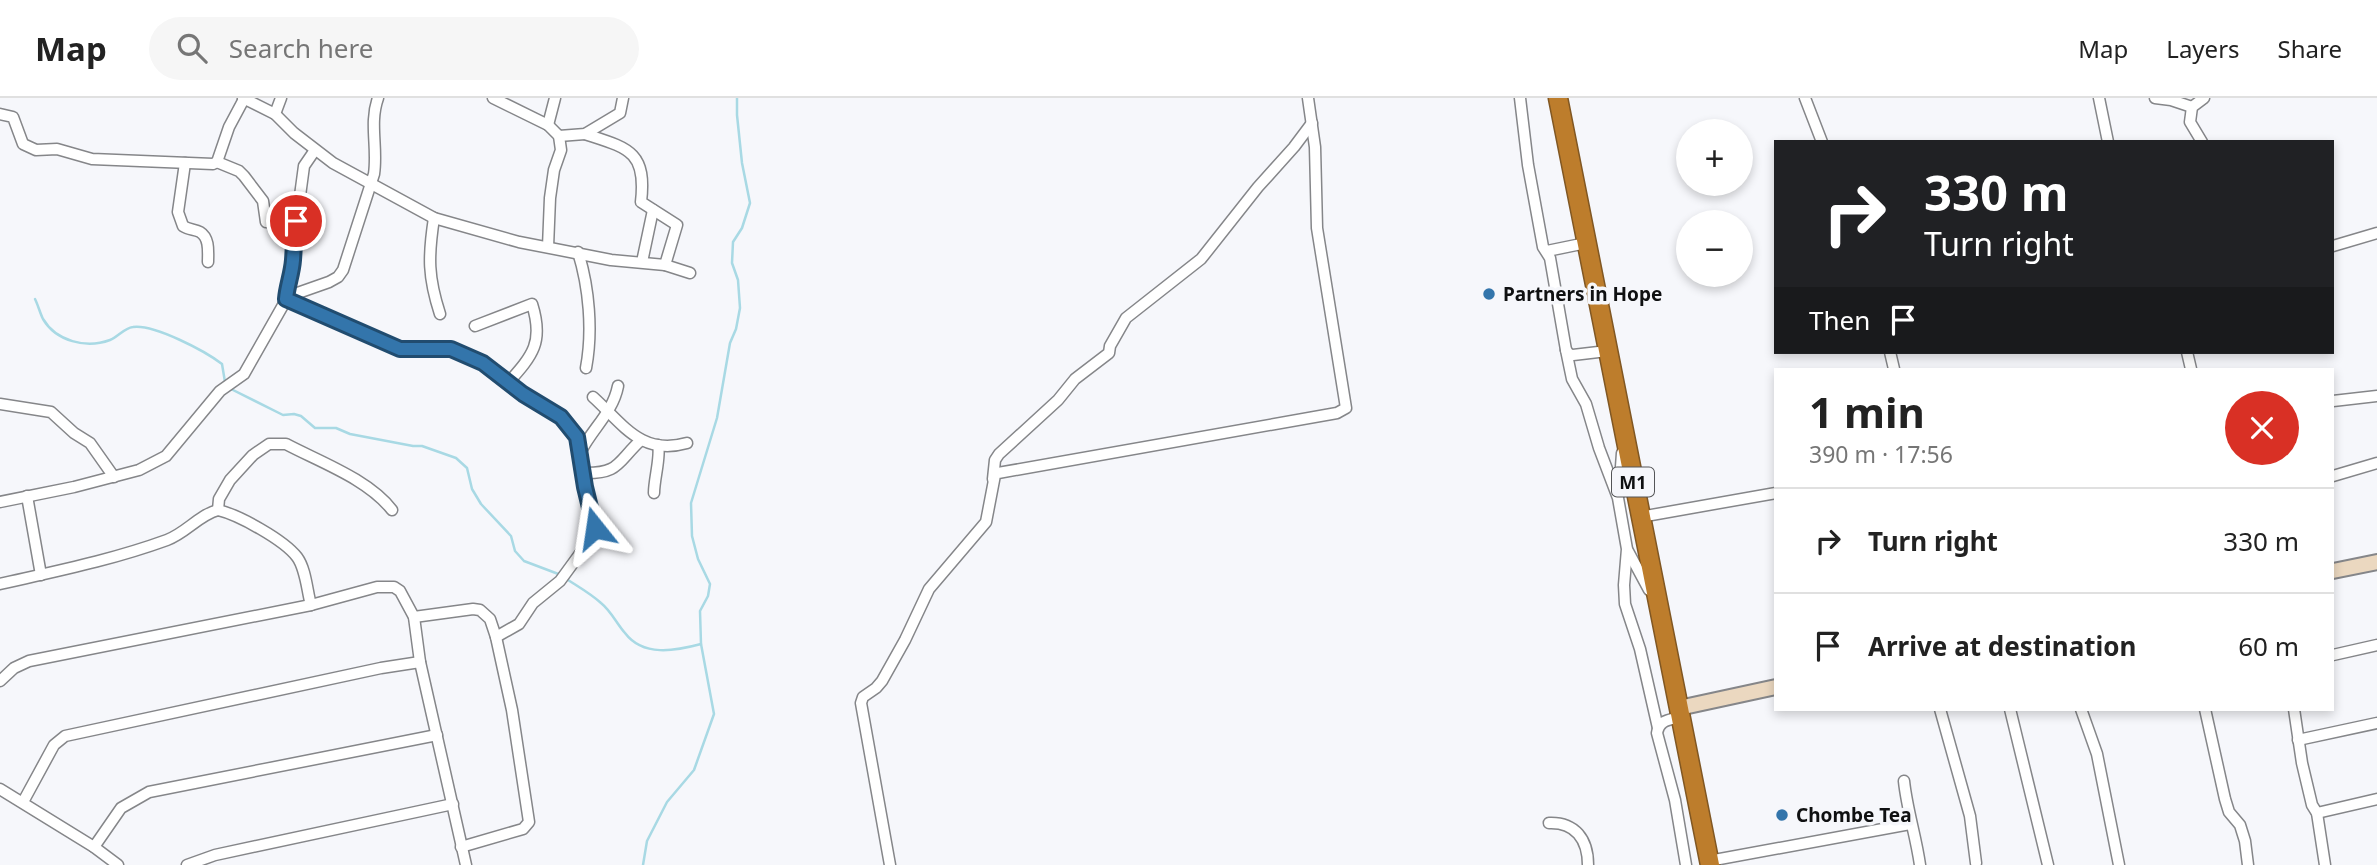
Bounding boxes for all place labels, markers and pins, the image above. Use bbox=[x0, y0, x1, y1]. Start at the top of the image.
pin bbox=[266, 191, 326, 251]
place label: Partners in Hope bbox=[1503, 281, 1662, 307]
marker: Partners in Hope bbox=[1481, 286, 1497, 302]
place label: Chombe Tea bbox=[1796, 802, 1912, 828]
marker: Chombe Tea bbox=[1774, 807, 1790, 823]

